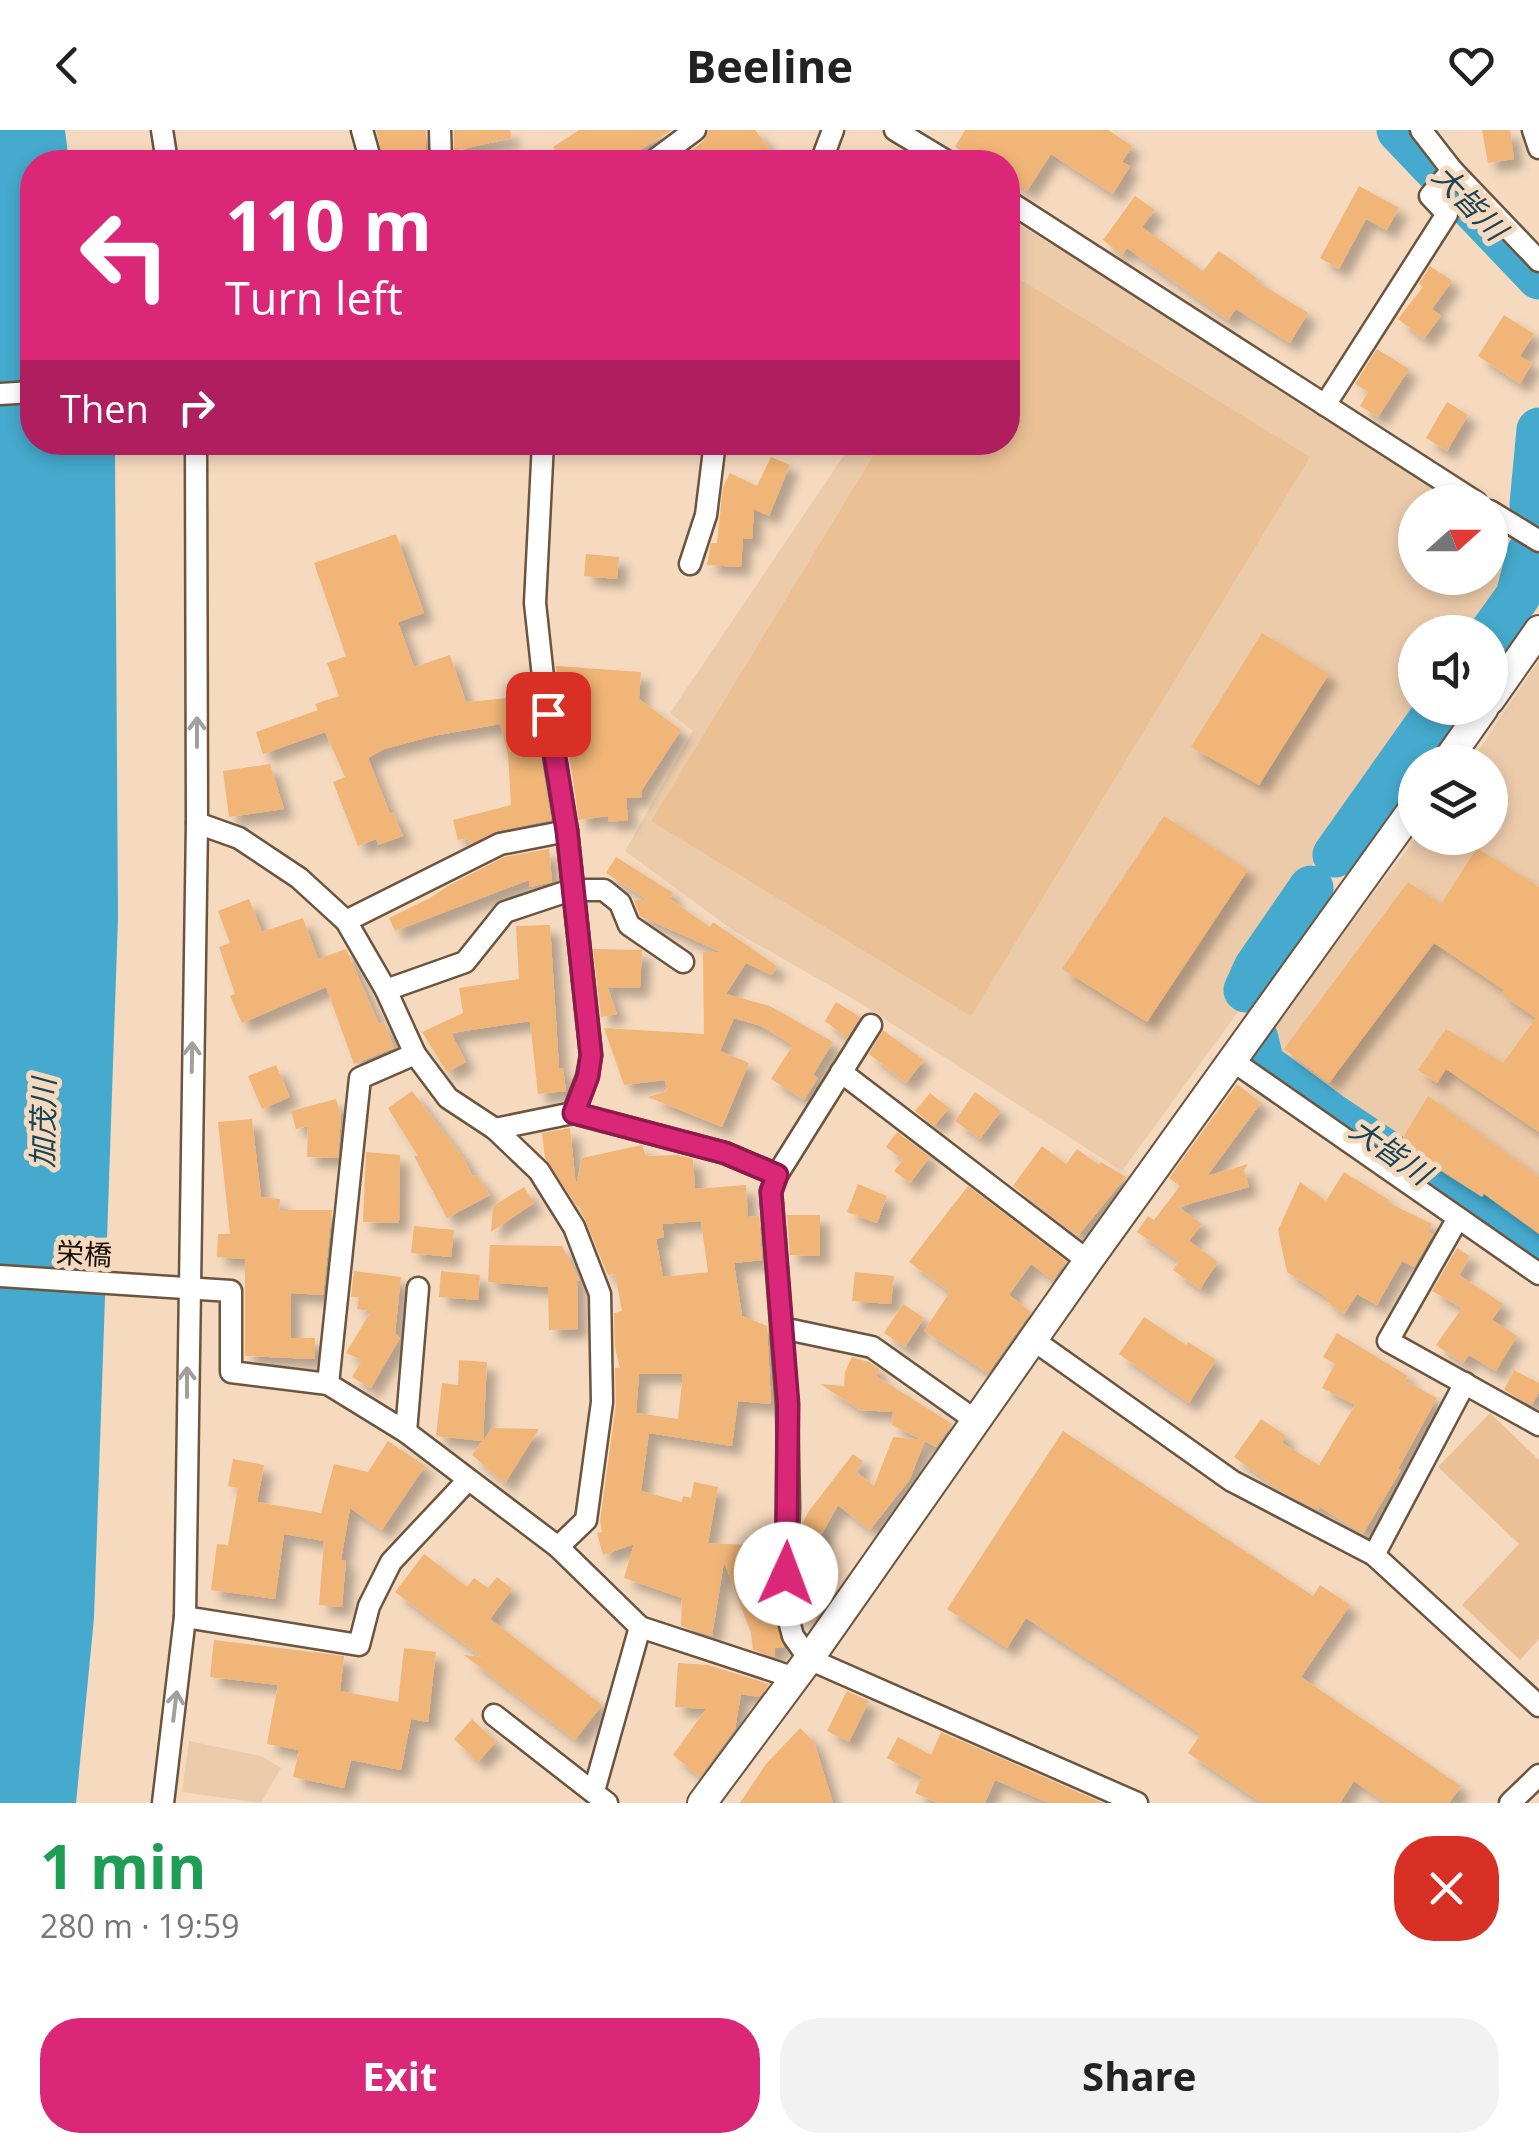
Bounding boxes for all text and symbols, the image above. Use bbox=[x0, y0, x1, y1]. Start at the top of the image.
text: Beeline bbox=[686, 35, 853, 96]
icon: back bbox=[40, 38, 95, 93]
icon: heart bbox=[1444, 38, 1499, 93]
water label: 大皆川 bbox=[1424, 155, 1518, 251]
text: 110 m bbox=[225, 176, 432, 272]
icon: left bbox=[60, 190, 190, 320]
text: Turn left bbox=[225, 267, 403, 328]
icon: right bbox=[169, 380, 224, 435]
text: Then bbox=[60, 382, 149, 434]
north arrow bbox=[1398, 485, 1508, 595]
map controls bbox=[1398, 485, 1508, 855]
button: sound bbox=[1398, 615, 1508, 725]
pin bbox=[506, 672, 591, 757]
icon: arrive bbox=[521, 687, 576, 742]
one-way arrow bbox=[188, 716, 206, 748]
button: layers bbox=[1398, 745, 1508, 855]
one-way arrow bbox=[183, 1041, 202, 1073]
water label: 加茂川 bbox=[21, 1075, 64, 1168]
water label: 大皆川 bbox=[1342, 1108, 1442, 1195]
street label: 栄橋 bbox=[55, 1233, 113, 1273]
one-way arrow bbox=[178, 1366, 196, 1398]
position arrow bbox=[734, 1522, 838, 1626]
one-way arrow bbox=[166, 1691, 185, 1723]
text: 1 min bbox=[40, 1825, 207, 1907]
button: close bbox=[1394, 1836, 1499, 1941]
text: 280 m · 19:59 bbox=[40, 1904, 239, 1947]
button: Exit bbox=[40, 2018, 760, 2133]
button: Share bbox=[780, 2018, 1499, 2133]

